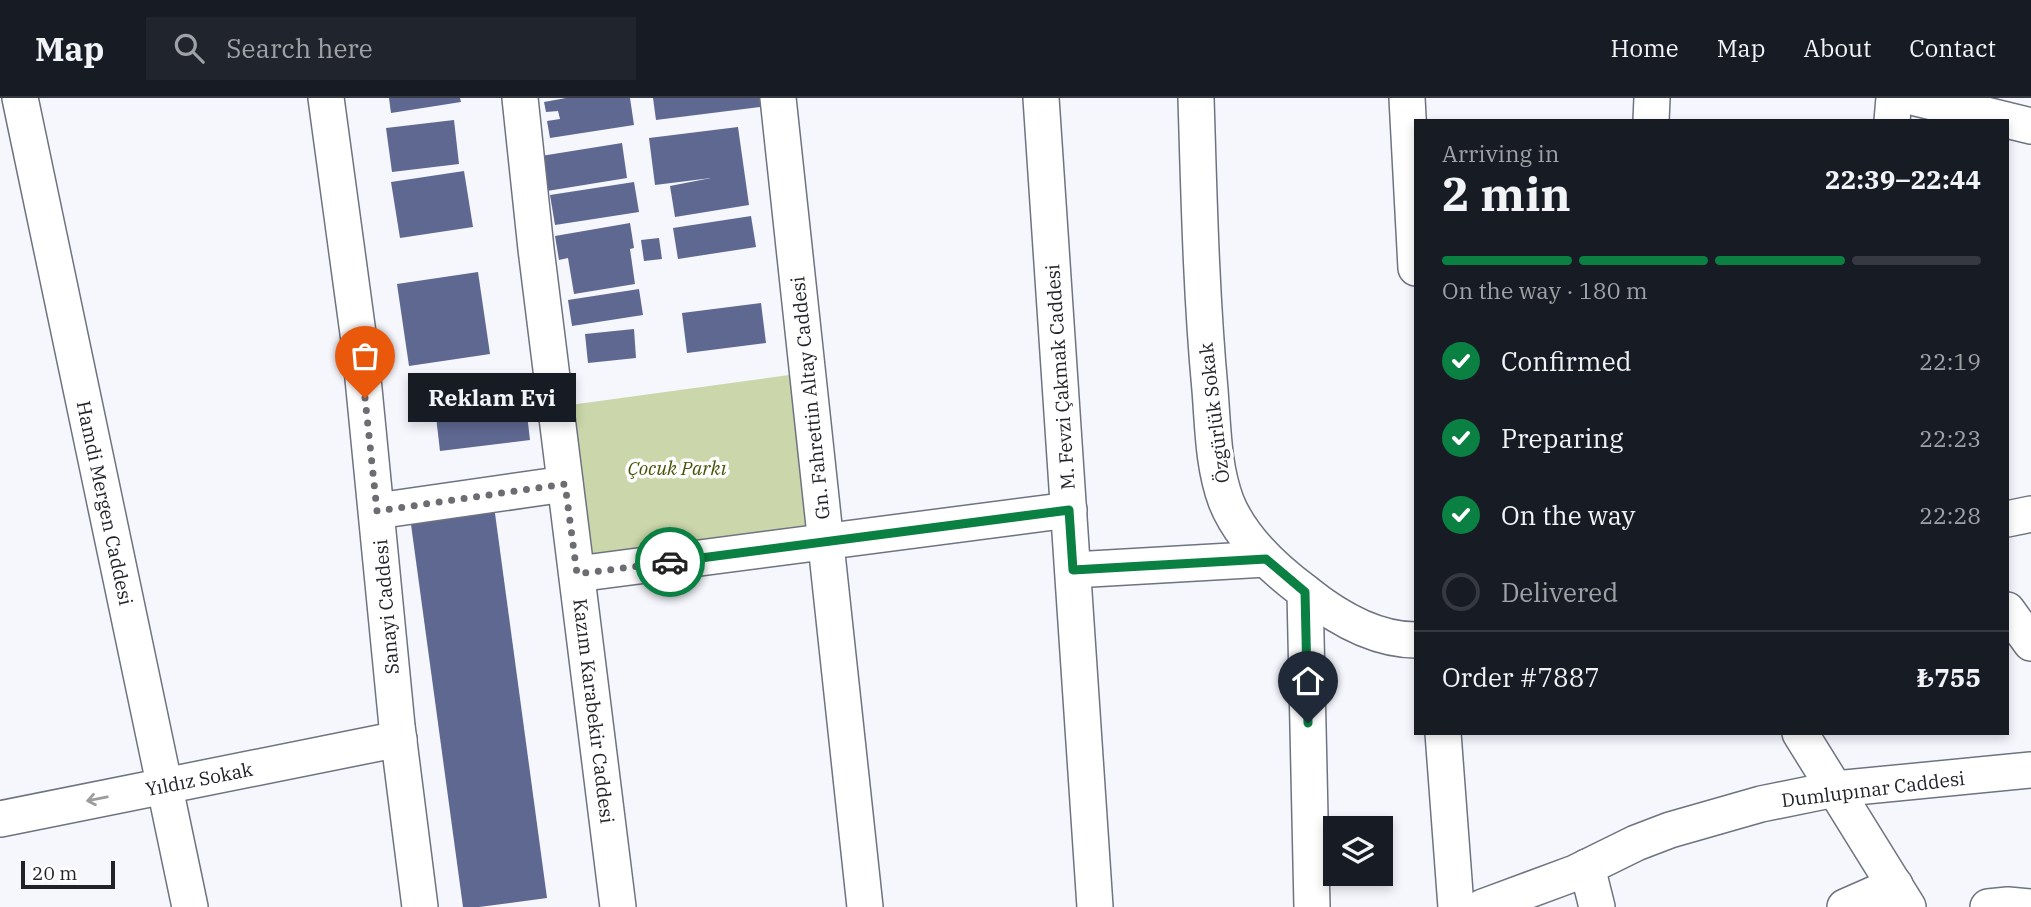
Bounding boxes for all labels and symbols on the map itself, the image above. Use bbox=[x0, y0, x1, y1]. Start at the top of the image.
street label: M. Fevzi Çakmak Caddesi bbox=[1040, 263, 1080, 491]
street label: Gn. Fahrettin Altay Caddesi bbox=[785, 275, 835, 521]
pin bbox=[335, 326, 395, 398]
street label: Özgürlük Sokak bbox=[1193, 341, 1235, 485]
callout: Reklam Evi bbox=[407, 374, 575, 422]
street label: Hamdi Mergen Caddesi bbox=[72, 398, 138, 608]
park label: Çocuk Parkı bbox=[628, 456, 727, 480]
courier bbox=[635, 527, 705, 597]
street label: Sanayi Caddesi bbox=[368, 538, 404, 676]
street label: Kazım Karabekir Caddesi bbox=[568, 597, 620, 825]
pin bbox=[1278, 651, 1338, 723]
street label: Yıldız Sokak bbox=[143, 757, 255, 801]
street label: Dumlupınar Caddesi bbox=[1780, 766, 1966, 812]
one-way arrow bbox=[86, 793, 109, 807]
scale bar bbox=[21, 858, 116, 890]

